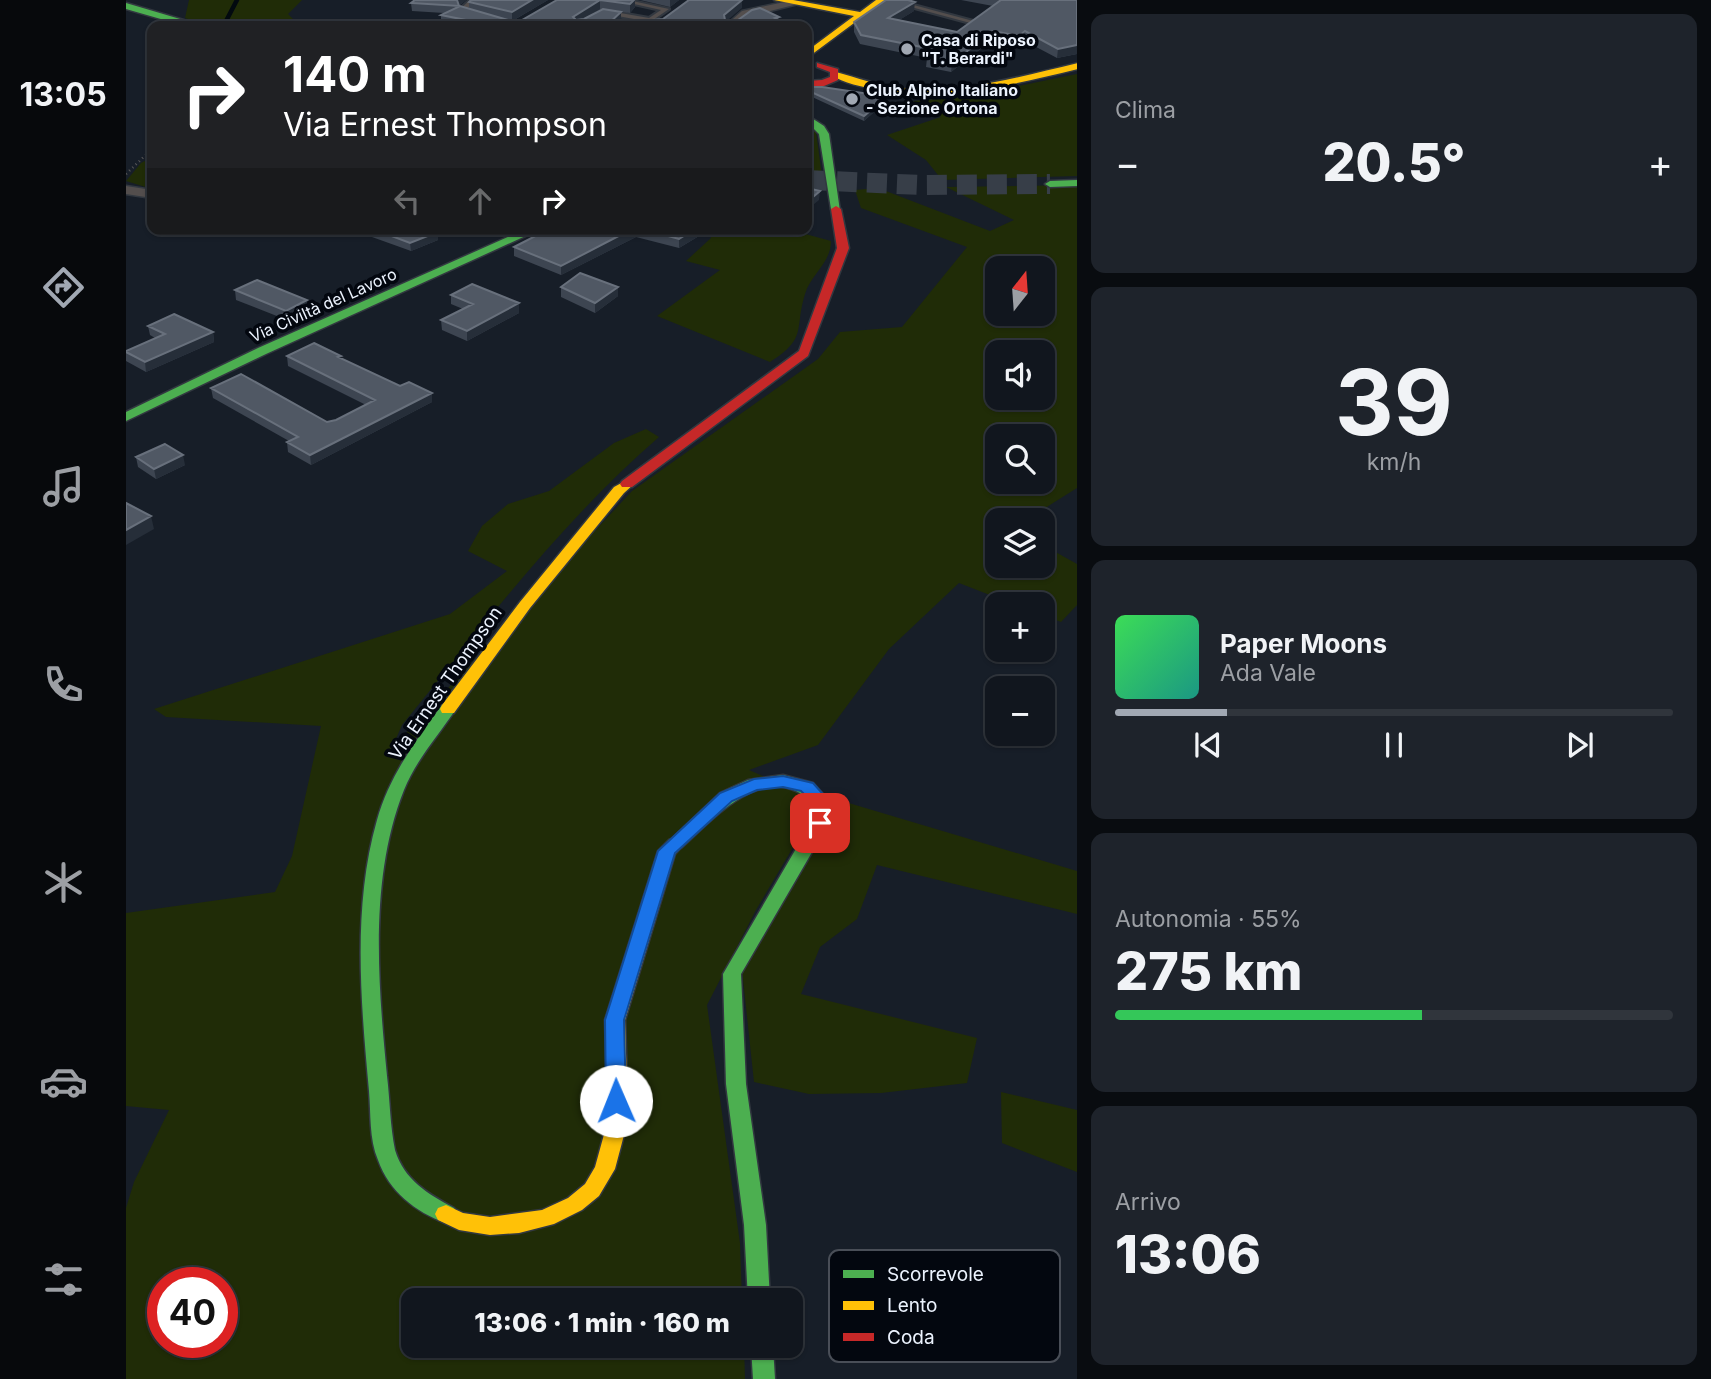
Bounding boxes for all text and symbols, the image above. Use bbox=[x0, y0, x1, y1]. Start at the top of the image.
place label: Casa di Riposo "T. Berardi" bbox=[921, 30, 1036, 68]
marker: Casa di Riposo "T. Berardi" bbox=[899, 41, 915, 57]
text: 140 m bbox=[283, 45, 427, 104]
icon: right bbox=[168, 49, 259, 140]
text: 13:05 bbox=[19, 75, 107, 114]
place label: Club Alpino Italiano - Sezione Ortona bbox=[866, 80, 1018, 118]
marker: Club Alpino Italiano - Sezione Ortona bbox=[844, 91, 860, 107]
text: Clima bbox=[1115, 96, 1176, 124]
text: Via Ernest Thompson bbox=[283, 105, 607, 144]
text: 20.5° bbox=[1322, 131, 1466, 194]
text: − bbox=[1115, 140, 1140, 186]
text: + bbox=[1648, 140, 1673, 186]
icon: left bbox=[388, 182, 426, 220]
icon: ahead bbox=[461, 182, 499, 220]
icon: right bbox=[534, 182, 572, 220]
north arrow bbox=[985, 256, 1055, 326]
map controls bbox=[985, 256, 1055, 746]
icon: directions bbox=[39, 263, 88, 312]
street label: Via Civiltà del Lavoro bbox=[246, 264, 400, 346]
button: sound bbox=[985, 340, 1055, 410]
text: 39 bbox=[1335, 347, 1453, 457]
button: search bbox=[985, 424, 1055, 494]
text: km/h bbox=[1367, 448, 1421, 476]
icon: music bbox=[39, 462, 88, 511]
button: layers bbox=[985, 508, 1055, 578]
button: + bbox=[985, 592, 1055, 662]
street label: Via Ernest Thompson bbox=[384, 602, 506, 764]
text: Paper Moons bbox=[1220, 628, 1387, 659]
text: Ada Vale bbox=[1220, 659, 1316, 687]
icon: phone bbox=[39, 660, 88, 709]
button: − bbox=[985, 676, 1055, 746]
icon: previous bbox=[1189, 726, 1227, 764]
icon: pause bbox=[1375, 726, 1413, 764]
icon: next bbox=[1561, 726, 1599, 764]
pin bbox=[790, 793, 850, 853]
icon: arrive bbox=[801, 804, 839, 842]
icon: climate bbox=[39, 858, 88, 907]
text: Autonomia · 55% bbox=[1115, 905, 1302, 933]
text: 275 km bbox=[1115, 940, 1303, 1003]
icon: car bbox=[39, 1057, 88, 1106]
position arrow bbox=[579, 1064, 653, 1138]
text: Arrivo bbox=[1115, 1188, 1181, 1216]
text: 13:06 bbox=[1115, 1223, 1261, 1286]
legend bbox=[829, 1250, 1060, 1362]
icon: filters bbox=[39, 1255, 88, 1304]
text: Scorrevole bbox=[887, 1263, 984, 1286]
speed limit sign: 40 bbox=[147, 1267, 238, 1358]
text: Lento bbox=[887, 1294, 937, 1317]
text: 13:06 · 1 min · 160 m bbox=[474, 1307, 730, 1338]
text: Coda bbox=[887, 1326, 935, 1349]

